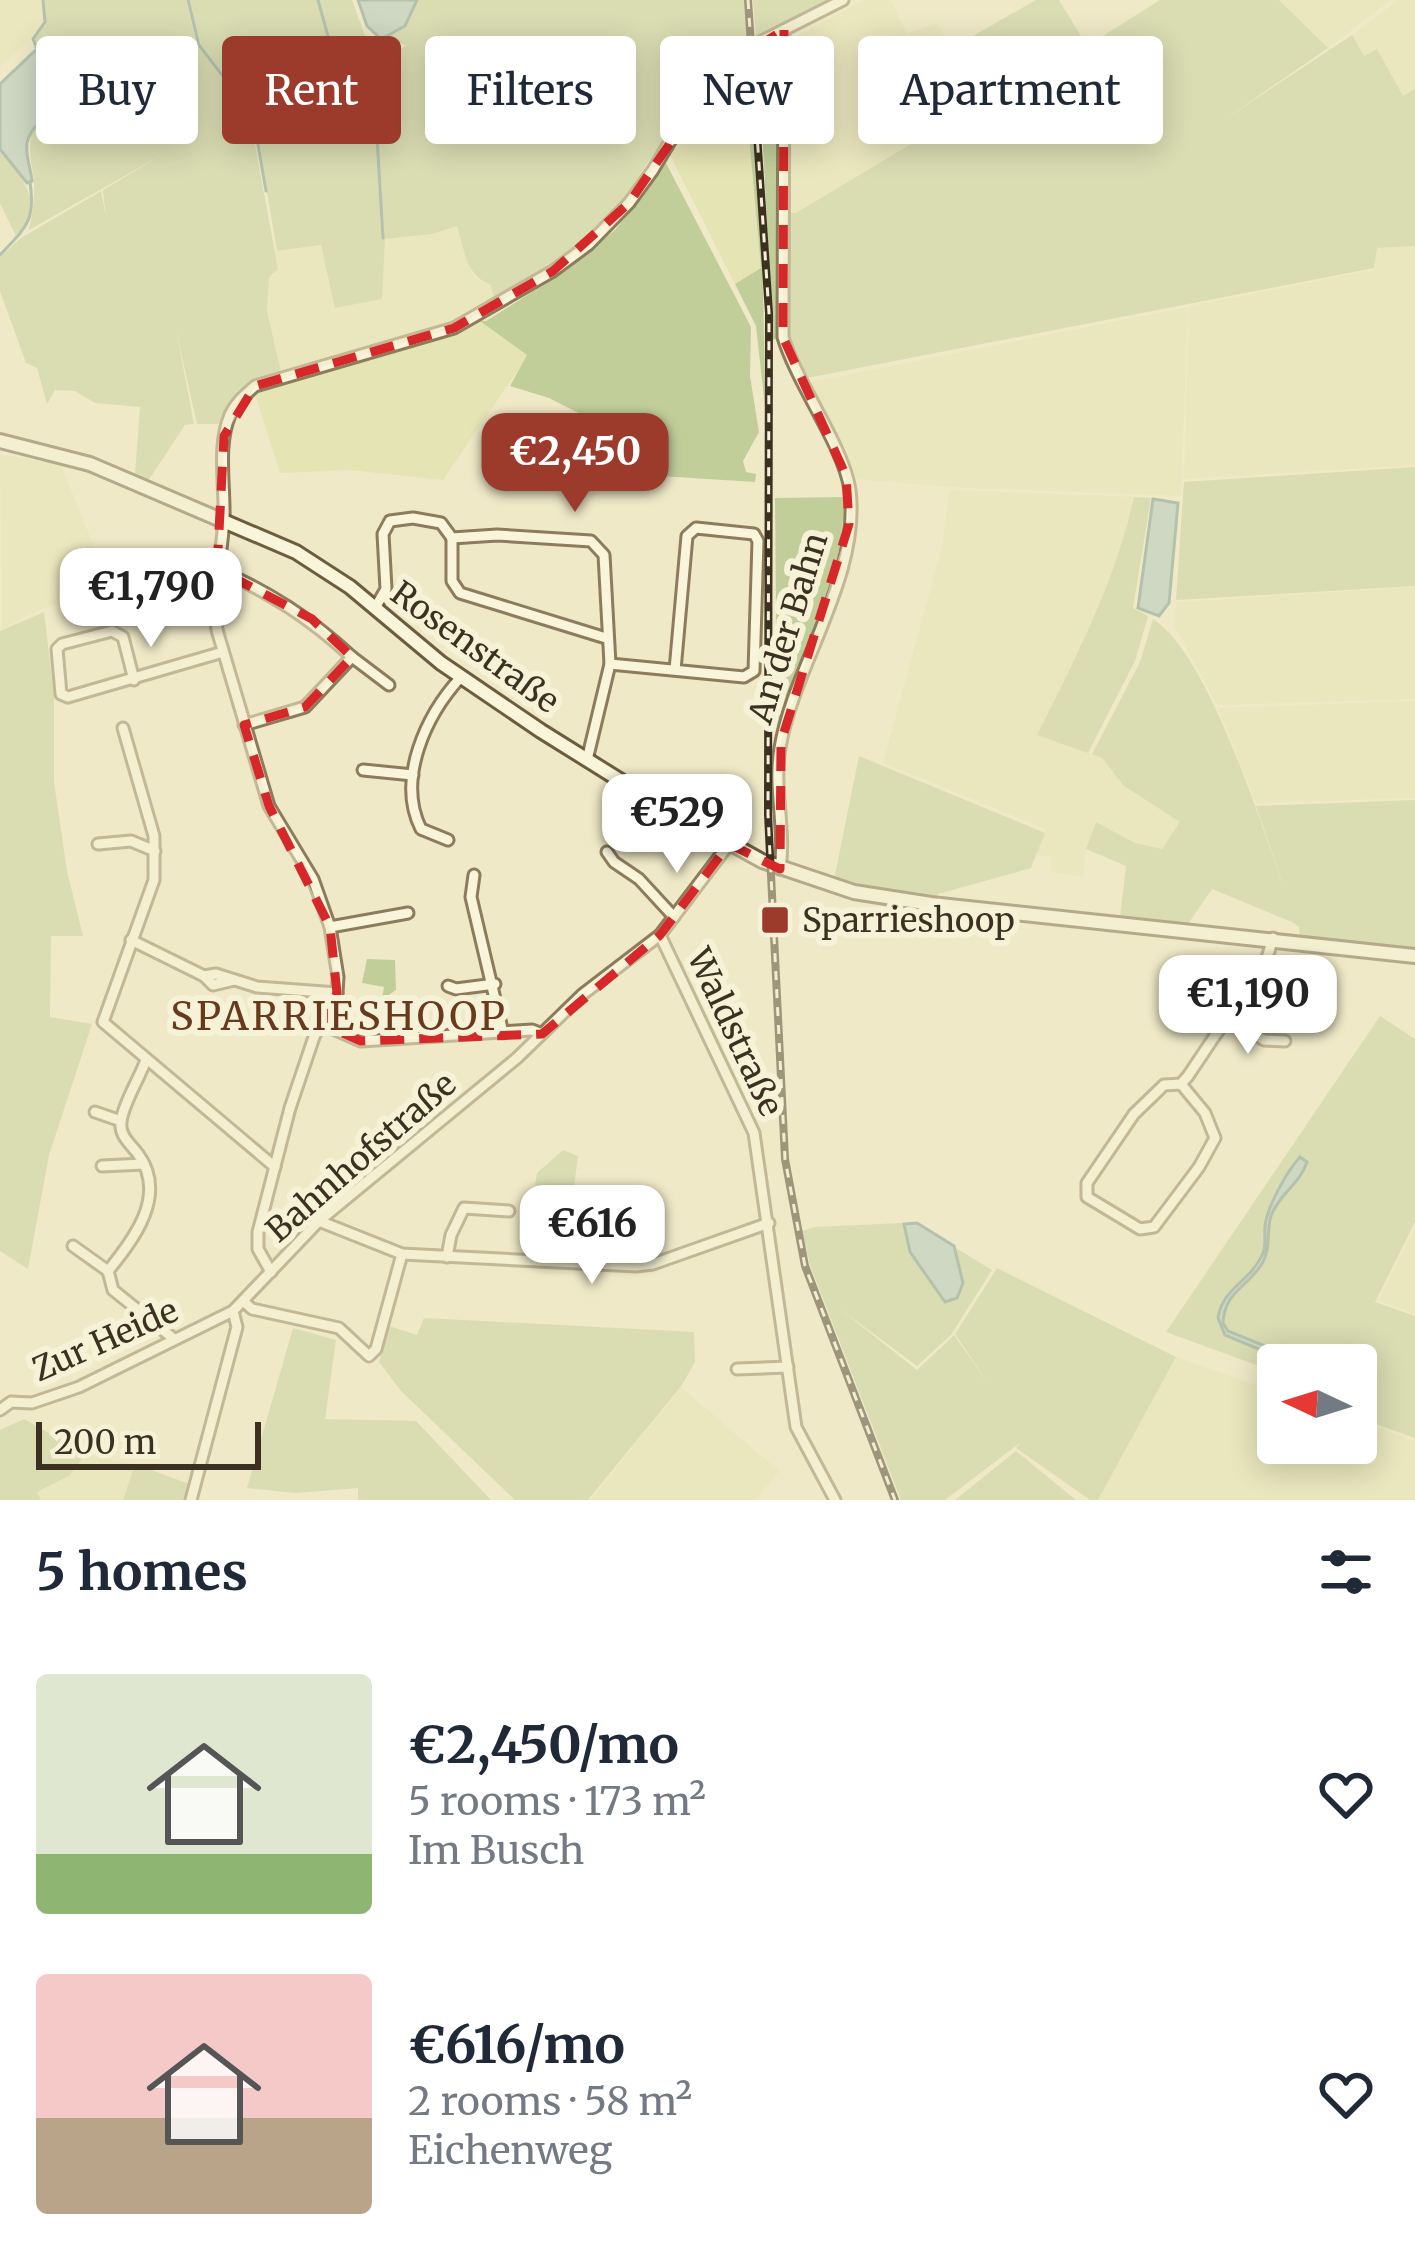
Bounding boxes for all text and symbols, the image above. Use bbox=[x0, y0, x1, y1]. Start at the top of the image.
chip: Buy bbox=[36, 36, 198, 144]
chip: Rent bbox=[222, 36, 401, 144]
chip: Filters bbox=[425, 36, 636, 144]
chip: New bbox=[660, 36, 834, 144]
chip: Apartment bbox=[858, 36, 1163, 144]
pin: €2,450 bbox=[477, 413, 673, 515]
text: €2,450 bbox=[509, 427, 641, 476]
street label: An der Bahn bbox=[739, 528, 836, 729]
pin: €1,790 bbox=[53, 548, 249, 650]
text: €1,790 bbox=[87, 562, 215, 611]
street label: Rosenstraße bbox=[383, 572, 567, 722]
pin: €529 bbox=[606, 774, 748, 876]
text: €529 bbox=[629, 788, 725, 837]
place label: Sparrieshoop bbox=[802, 900, 1015, 941]
marker: Sparrieshoop bbox=[759, 904, 791, 936]
street label: Waldstraße bbox=[678, 941, 792, 1122]
pin: €1,190 bbox=[1150, 955, 1346, 1057]
text: €1,190 bbox=[1186, 969, 1310, 1018]
district label: SPARRIESHOOP bbox=[170, 992, 508, 1041]
street label: Bahnhofstraße bbox=[258, 1063, 464, 1251]
pin: €616 bbox=[521, 1185, 663, 1287]
text: €616 bbox=[547, 1199, 637, 1248]
street label: Zur Heide bbox=[26, 1290, 184, 1390]
north arrow bbox=[1257, 1344, 1377, 1464]
map controls bbox=[1257, 1344, 1377, 1464]
scale bar bbox=[36, 1416, 261, 1469]
text: 200 m bbox=[54, 1422, 156, 1463]
icon: filters bbox=[1313, 1539, 1379, 1605]
text: 5 homes bbox=[36, 1540, 248, 1604]
text: €2,450/mo bbox=[408, 1713, 679, 1777]
icon: home bbox=[132, 1722, 276, 1866]
icon: heart bbox=[1313, 1761, 1379, 1827]
text: 5 rooms · 173 m² bbox=[408, 1777, 706, 1826]
text: Im Busch bbox=[408, 1826, 584, 1875]
text: €616/mo bbox=[408, 2013, 625, 2077]
icon: home bbox=[132, 2022, 276, 2166]
icon: heart bbox=[1313, 2061, 1379, 2127]
text: 2 rooms · 58 m² bbox=[408, 2077, 692, 2126]
text: Eichenweg bbox=[408, 2126, 612, 2175]

